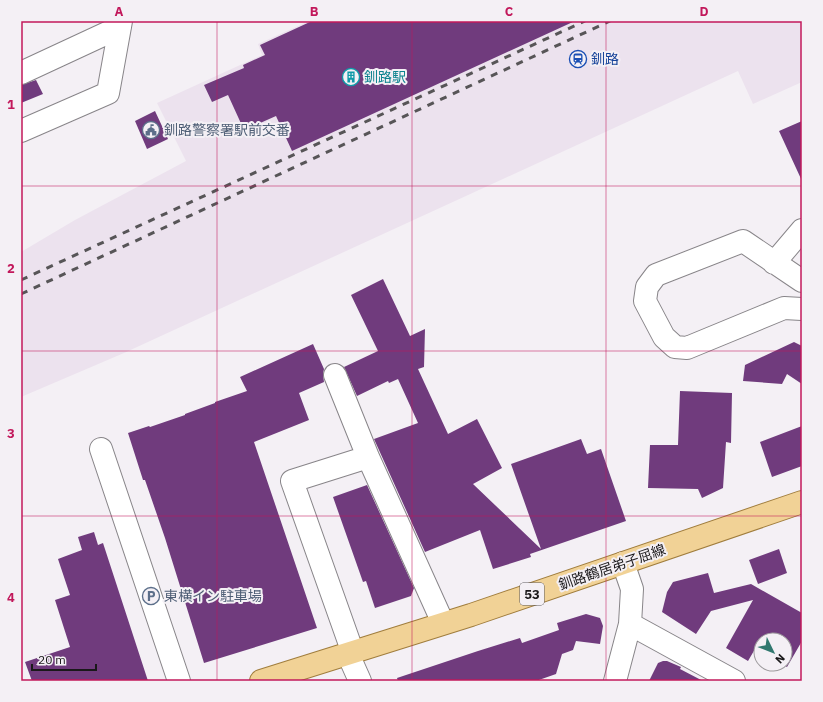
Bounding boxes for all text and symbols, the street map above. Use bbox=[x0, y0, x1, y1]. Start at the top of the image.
text: A bbox=[115, 3, 124, 20]
text: B bbox=[310, 3, 319, 20]
text: C bbox=[505, 3, 514, 20]
text: D bbox=[699, 3, 709, 20]
station icon: 釧路 bbox=[568, 49, 588, 69]
place label: 釧路 bbox=[591, 50, 619, 68]
building icon: 釧路駅 bbox=[341, 67, 361, 87]
place label: 釧路駅 bbox=[364, 68, 406, 86]
text: 1 bbox=[7, 96, 15, 113]
public building icon: 釧路警察署駅前交番 bbox=[141, 120, 161, 140]
place label: 釧路警察署駅前交番 bbox=[164, 121, 290, 139]
text: 2 bbox=[7, 260, 15, 277]
text: 3 bbox=[7, 425, 15, 442]
street label: 釧路鶴居弟子屈線 bbox=[556, 540, 668, 594]
road number: 53 bbox=[520, 583, 544, 605]
parking icon: 東横イン駐車場 bbox=[141, 586, 161, 606]
place label: 東横イン駐車場 bbox=[164, 587, 262, 605]
text: 4 bbox=[7, 589, 15, 606]
north arrow bbox=[753, 632, 793, 672]
scale bar bbox=[32, 646, 96, 672]
text: N bbox=[772, 651, 788, 667]
text: 20 m bbox=[38, 652, 66, 667]

